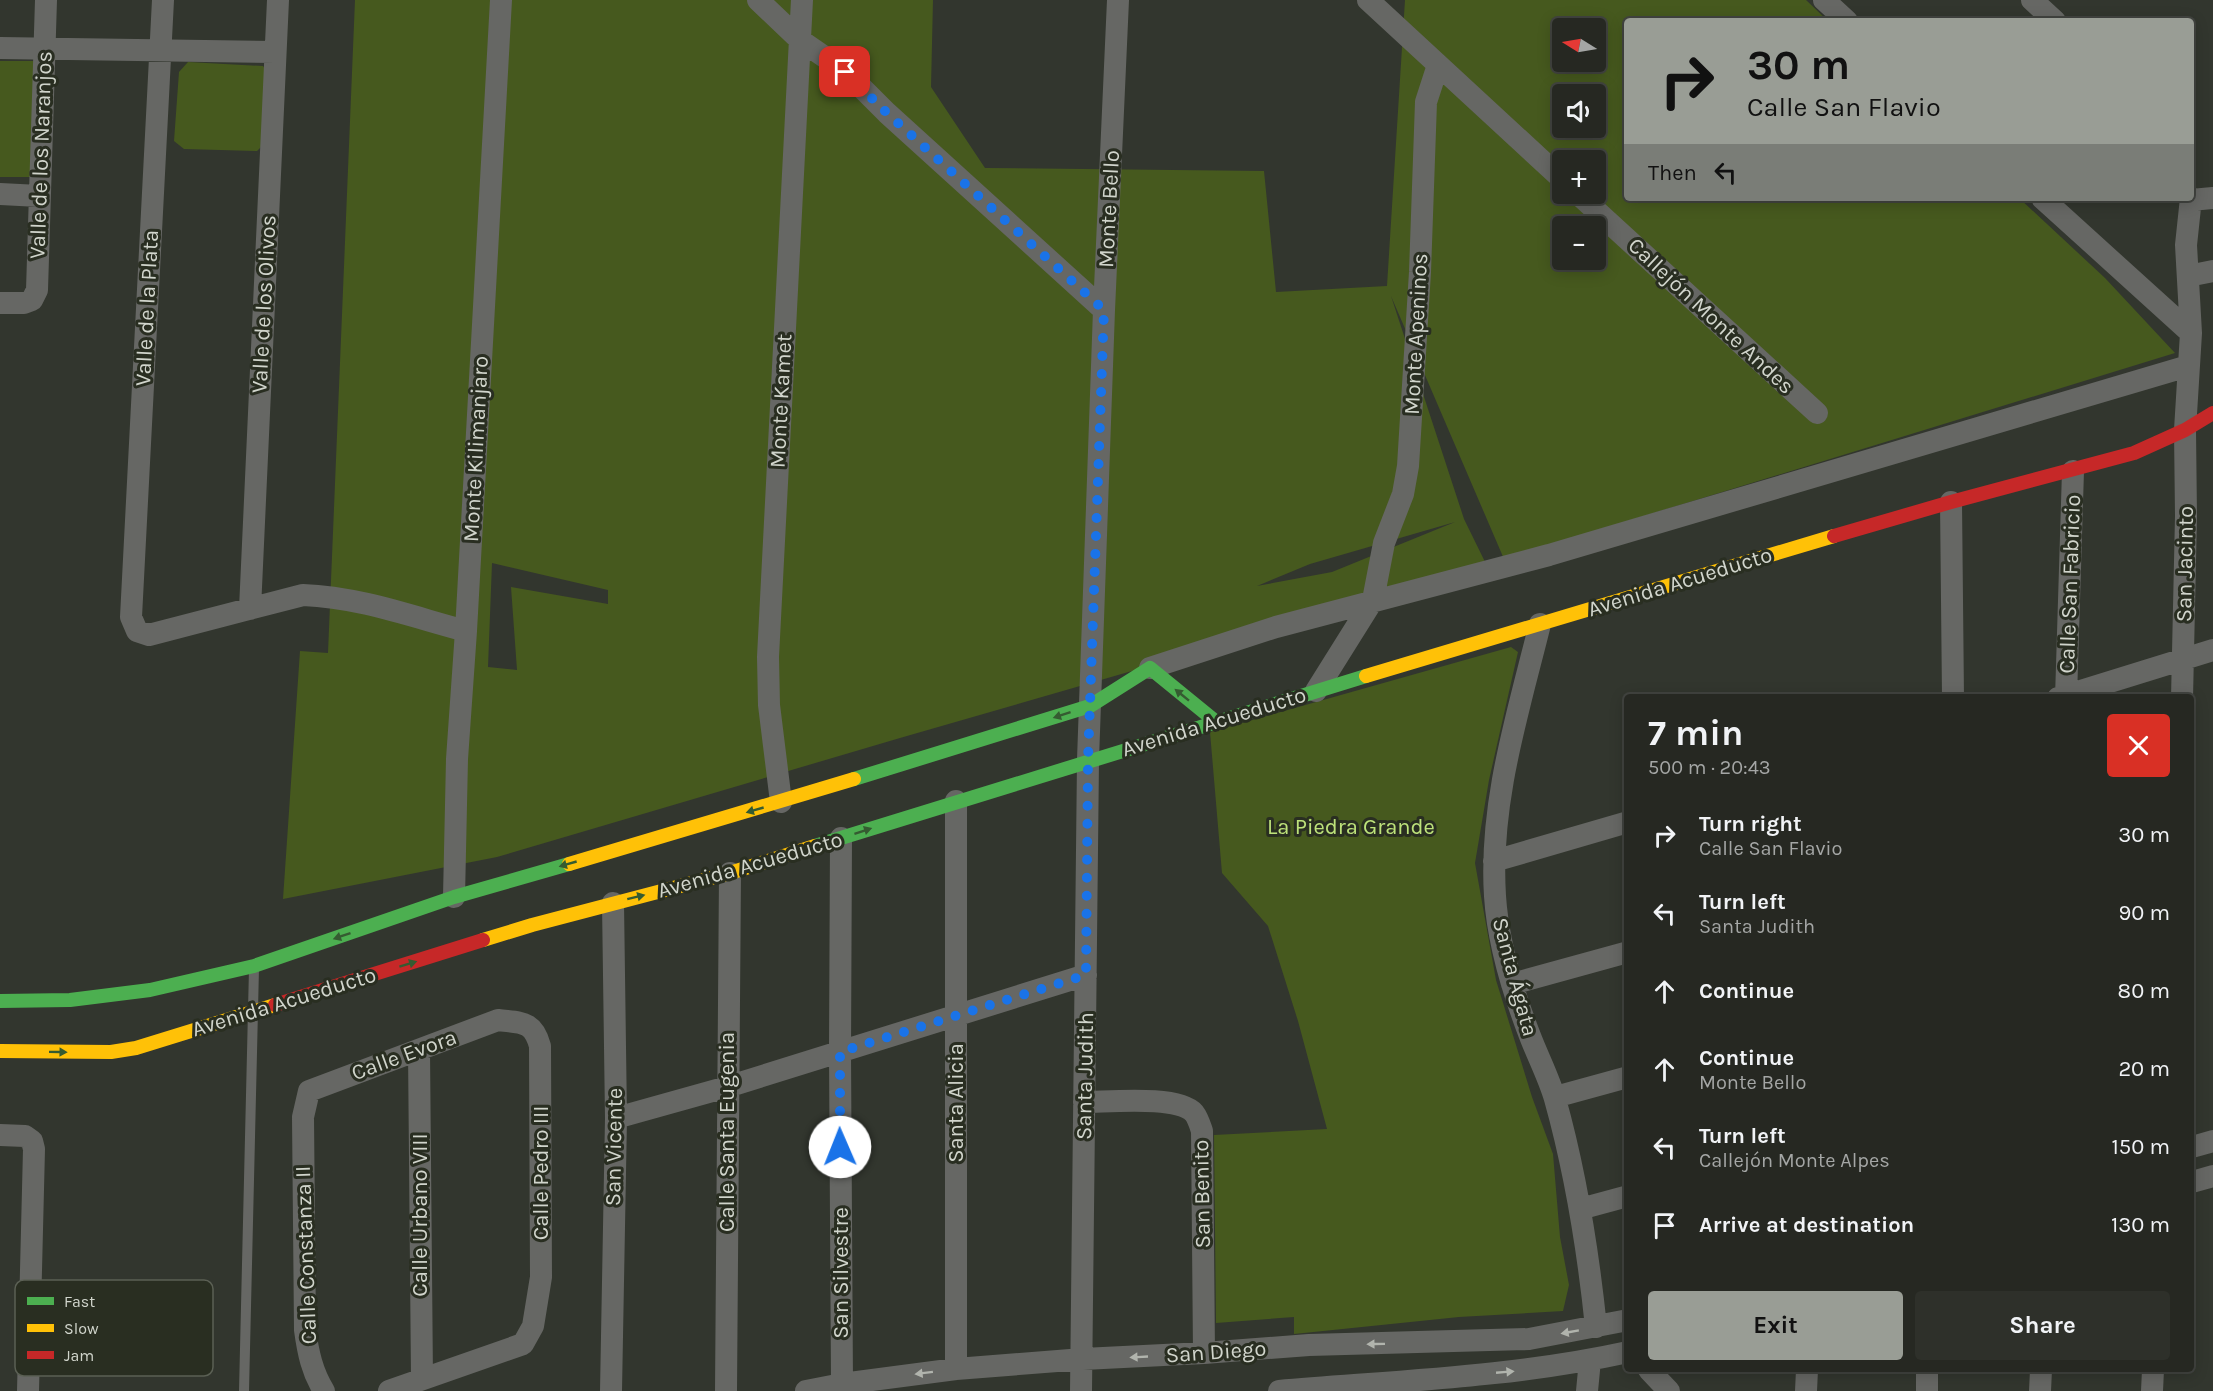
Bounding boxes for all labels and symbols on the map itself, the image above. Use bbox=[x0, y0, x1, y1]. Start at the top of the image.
north arrow bbox=[1552, 18, 1606, 72]
pin bbox=[819, 46, 870, 97]
street label: Valle de los Naranjos bbox=[24, 51, 58, 259]
street label: Monte Bello bbox=[1093, 149, 1125, 269]
street label: Valle de los Olivos bbox=[246, 214, 282, 394]
street label: Valle de la Plata bbox=[130, 229, 164, 387]
street label: Callejón Monte Andes bbox=[1623, 232, 1799, 400]
street label: Monte Apeninos bbox=[1399, 252, 1433, 416]
street label: Monte Kamet bbox=[765, 333, 797, 469]
street label: Monte Kilimanjaro bbox=[458, 355, 494, 543]
street label: Calle San Fabricio bbox=[2054, 494, 2086, 674]
street label: San Jacinto bbox=[2171, 506, 2199, 622]
street label: Avenida Acueducto bbox=[1585, 542, 1775, 622]
street label: Avenida Acueducto bbox=[1119, 682, 1309, 762]
one-way arrow bbox=[1175, 689, 1190, 701]
one-way arrow bbox=[1053, 711, 1071, 720]
one-way arrow bbox=[746, 806, 764, 815]
park label: La Piedra Grande bbox=[1267, 814, 1435, 840]
street label: Avenida Acueducto bbox=[654, 826, 846, 904]
one-way arrow bbox=[854, 826, 872, 835]
one-way arrow bbox=[559, 860, 577, 869]
one-way arrow bbox=[627, 892, 645, 902]
street label: Santa Ágata bbox=[1487, 915, 1544, 1039]
one-way arrow bbox=[333, 931, 351, 941]
one-way arrow bbox=[399, 959, 417, 968]
street label: Avenida Acueducto bbox=[189, 962, 379, 1042]
street label: Santa Judith bbox=[1071, 1012, 1099, 1140]
street label: Calle Evora bbox=[348, 1024, 460, 1086]
street label: Calle Santa Eugenia bbox=[714, 1032, 740, 1232]
street label: Santa Alicia bbox=[943, 1043, 969, 1163]
one-way arrow bbox=[49, 1047, 68, 1056]
street label: San Vicente bbox=[600, 1088, 628, 1206]
street label: Calle Pedro III bbox=[528, 1106, 554, 1240]
position arrow bbox=[808, 1115, 872, 1179]
street label: Calle Urbano VIII bbox=[407, 1133, 433, 1297]
street label: San Benito bbox=[1188, 1139, 1216, 1249]
street label: Calle Constanza II bbox=[290, 1165, 322, 1345]
street label: San Silvestre bbox=[828, 1207, 854, 1339]
legend bbox=[15, 1280, 213, 1376]
text: Fast bbox=[64, 1292, 95, 1311]
text: Slow bbox=[64, 1319, 99, 1338]
one-way arrow bbox=[1560, 1327, 1579, 1336]
street label: San Diego bbox=[1165, 1336, 1267, 1368]
one-way arrow bbox=[1366, 1339, 1385, 1348]
text: Jam bbox=[64, 1346, 94, 1365]
one-way arrow bbox=[1130, 1352, 1149, 1361]
one-way arrow bbox=[1495, 1367, 1514, 1376]
one-way arrow bbox=[914, 1369, 933, 1378]

